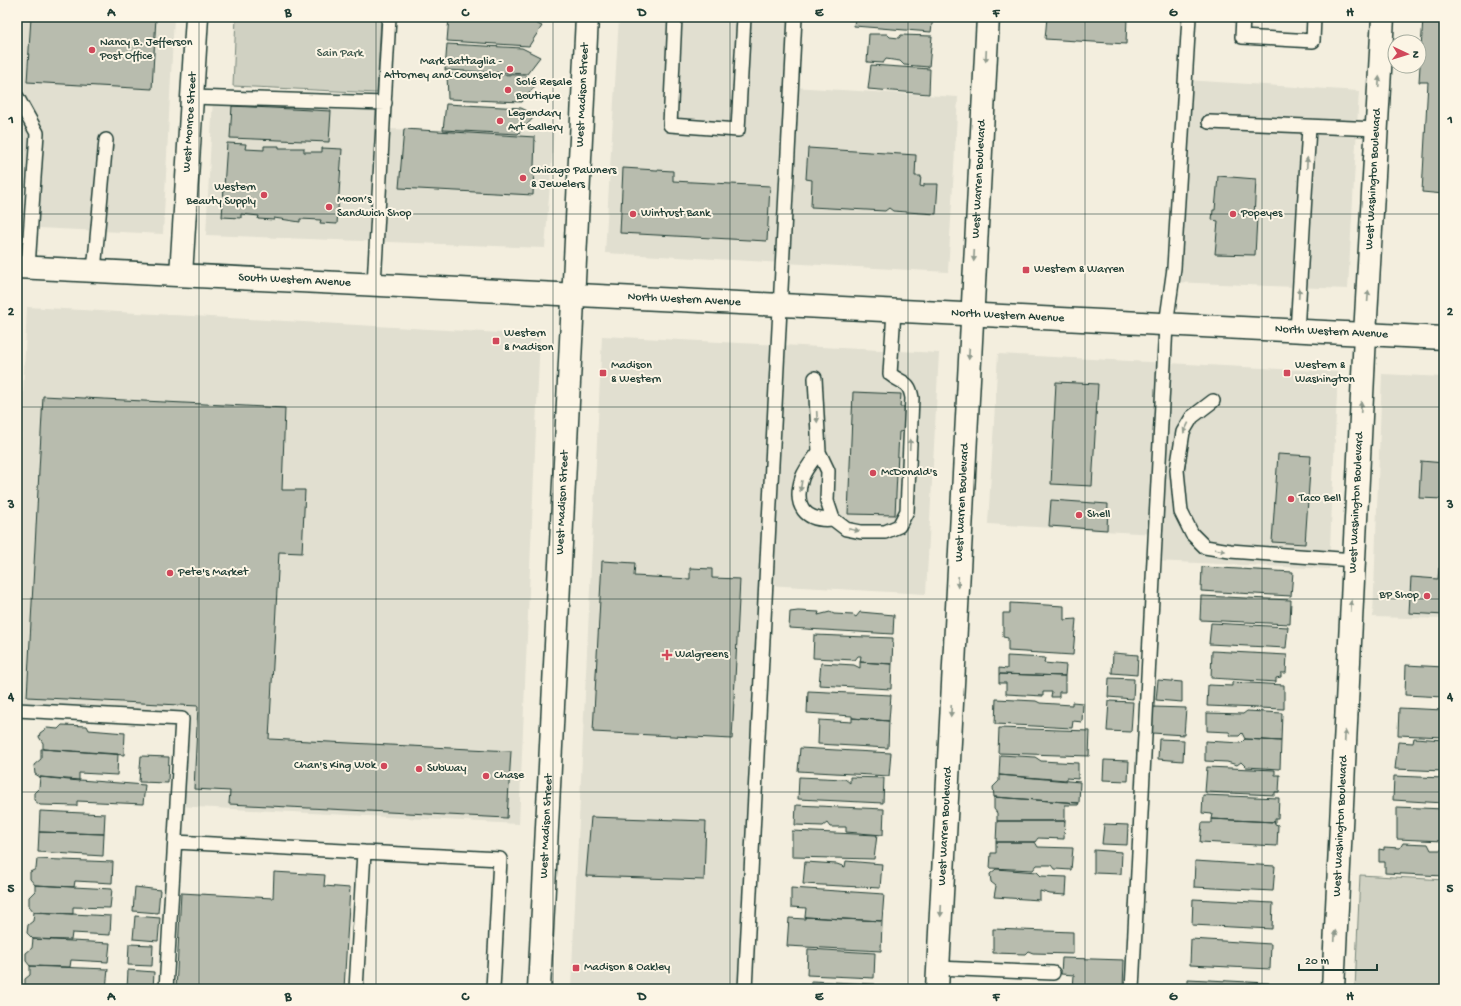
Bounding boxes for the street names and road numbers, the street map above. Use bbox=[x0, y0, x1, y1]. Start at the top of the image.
street label: West Madison Street bbox=[574, 41, 593, 148]
street label: West Monroe Street bbox=[180, 71, 201, 173]
street label: West Washington Boulevard bbox=[1363, 107, 1385, 250]
street label: West Warren Boulevard bbox=[969, 118, 990, 239]
street label: South Western Avenue bbox=[238, 271, 352, 291]
street label: North Western Avenue bbox=[627, 290, 742, 310]
street label: North Western Avenue bbox=[951, 306, 1066, 326]
street label: North Western Avenue bbox=[1274, 323, 1389, 342]
street label: West Washington Boulevard bbox=[1346, 431, 1367, 573]
street label: West Warren Boulevard bbox=[952, 442, 973, 562]
street label: West Madison Street bbox=[553, 449, 573, 555]
street label: West Washington Boulevard bbox=[1331, 754, 1351, 897]
street label: West Warren Boulevard bbox=[935, 766, 956, 886]
street label: West Madison Street bbox=[537, 773, 557, 879]

